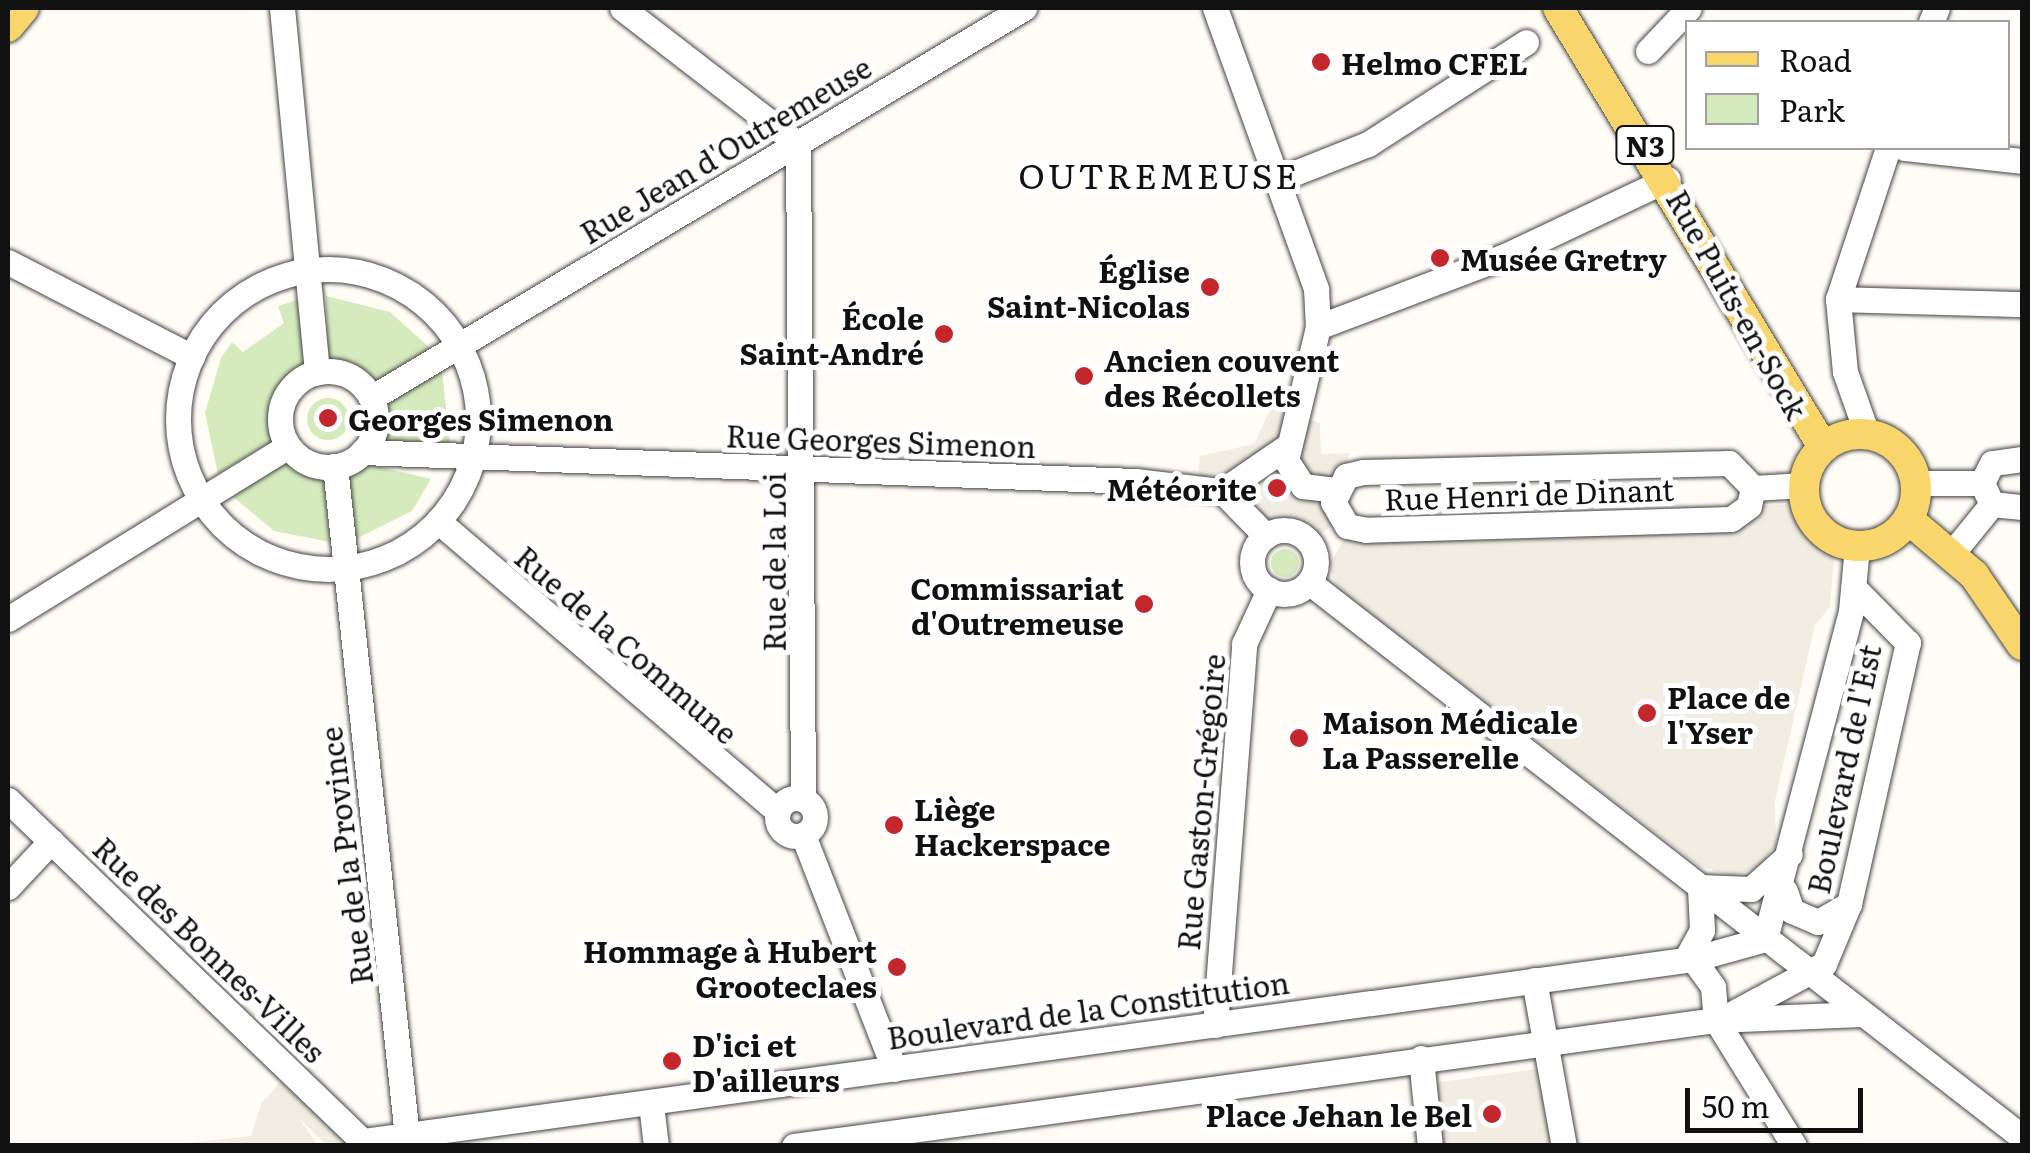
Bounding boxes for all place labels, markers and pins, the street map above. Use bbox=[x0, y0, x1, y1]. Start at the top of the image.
place label: Helmo CFEL bbox=[1341, 44, 1528, 80]
marker: Helmo CFEL bbox=[1310, 51, 1332, 73]
place label: Musée Gretry bbox=[1460, 240, 1667, 276]
marker: Musée Gretry bbox=[1429, 247, 1451, 269]
place label: Église Saint-Nicolas bbox=[987, 252, 1190, 322]
marker: Église Saint-Nicolas bbox=[1199, 276, 1221, 298]
place label: École Saint-André bbox=[740, 299, 924, 370]
marker: École Saint-André bbox=[933, 323, 955, 345]
place label: Ancien couvent des Récollets bbox=[1104, 341, 1340, 412]
marker: Ancien couvent des Récollets bbox=[1073, 365, 1095, 387]
place label: Georges Simenon bbox=[348, 400, 613, 436]
marker: Georges Simenon bbox=[317, 407, 339, 429]
place label: Météorite bbox=[1106, 470, 1257, 506]
marker: Météorite bbox=[1266, 477, 1288, 499]
place label: Commissariat d'Outremeuse bbox=[910, 569, 1124, 640]
marker: Commissariat d'Outremeuse bbox=[1133, 593, 1155, 615]
place label: Place de l'Yser bbox=[1667, 678, 1790, 748]
marker: Place de l'Yser bbox=[1636, 702, 1658, 724]
place label: Maison Médicale La Passerelle bbox=[1322, 703, 1578, 774]
marker: Maison Médicale La Passerelle bbox=[1286, 725, 1312, 751]
place label: Liège Hackerspace bbox=[914, 790, 1110, 860]
marker: Liège Hackerspace bbox=[883, 814, 905, 836]
place label: Hommage à Hubert Grooteclaes bbox=[583, 932, 877, 1002]
marker: Hommage à Hubert Grooteclaes bbox=[886, 956, 908, 978]
place label: D'ici et D'ailleurs bbox=[692, 1026, 840, 1096]
marker: D'ici et D'ailleurs bbox=[661, 1050, 683, 1072]
place label: Place Jehan le Bel bbox=[1205, 1096, 1472, 1132]
marker: Place Jehan le Bel bbox=[1481, 1103, 1503, 1125]

